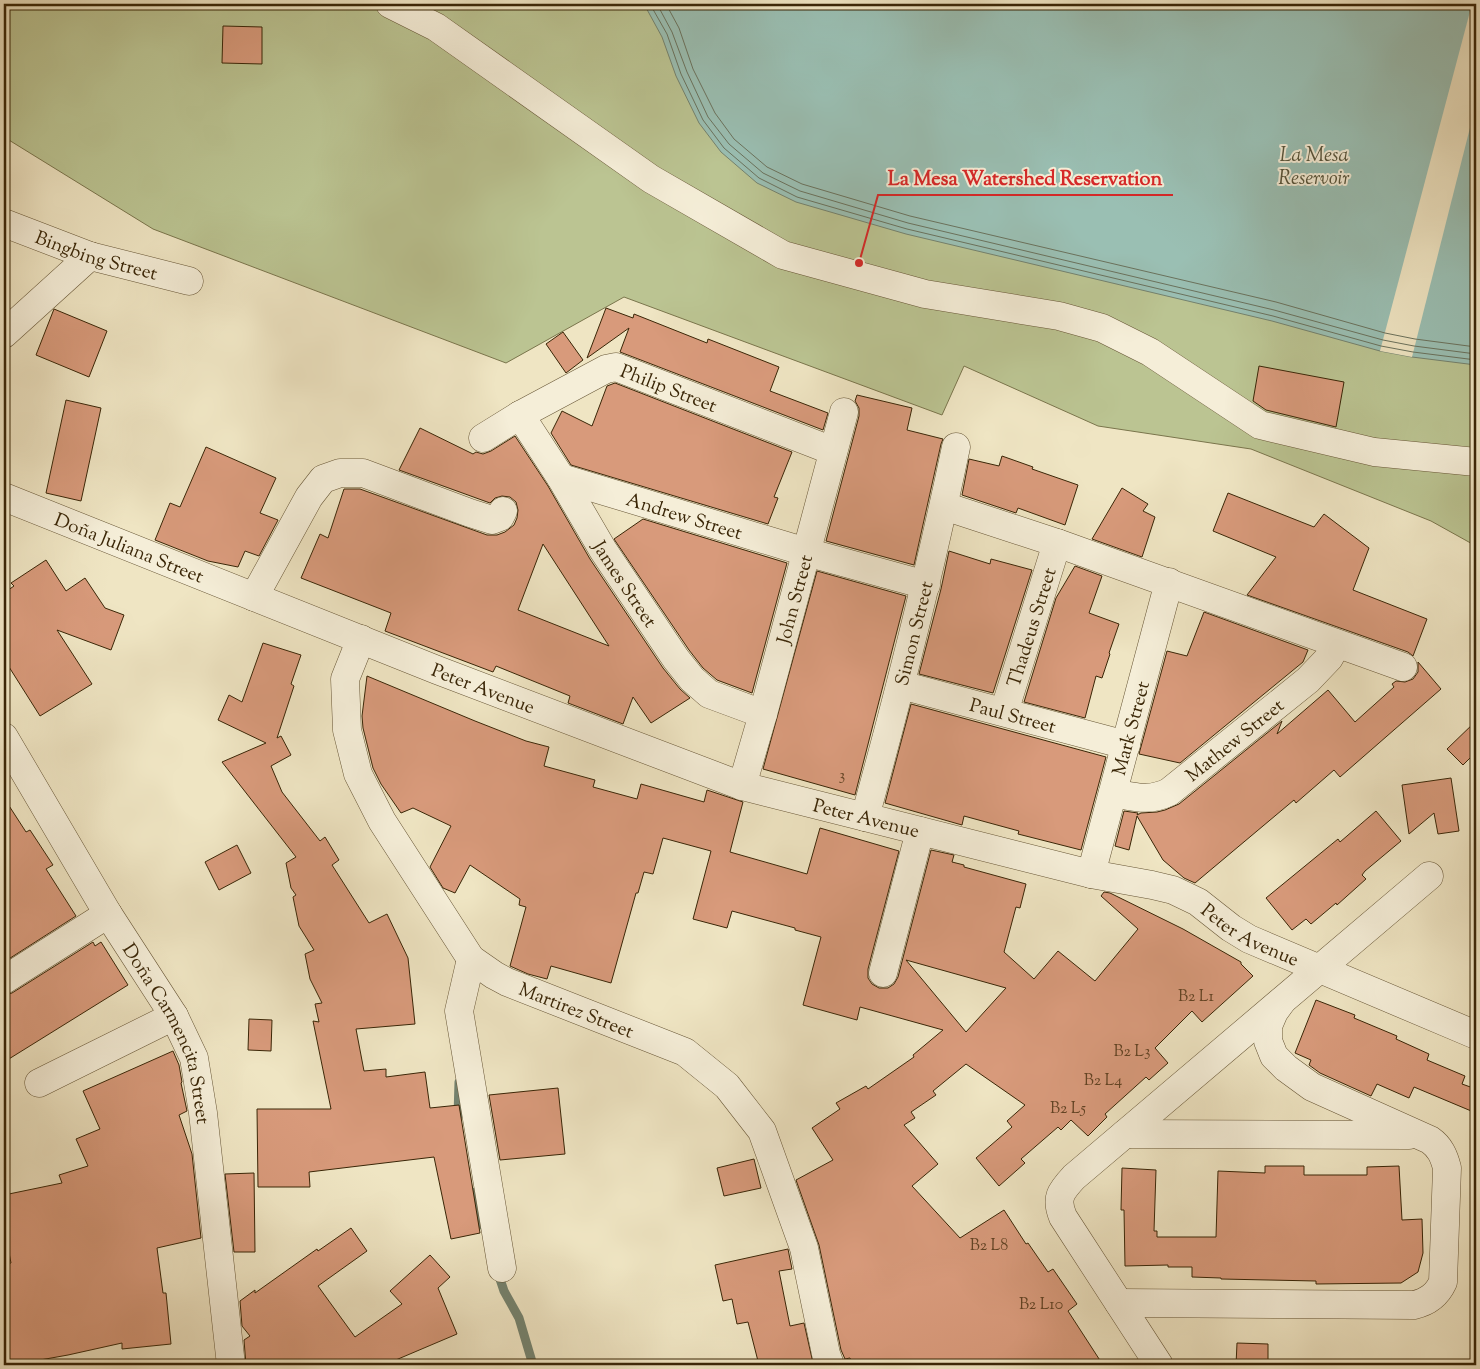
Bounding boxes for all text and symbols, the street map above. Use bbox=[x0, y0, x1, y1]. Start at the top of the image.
water label: La Mesa Reservoir bbox=[1278, 142, 1350, 194]
callout: La Mesa Watershed Reservation bbox=[878, 160, 1173, 195]
text: La Mesa Watershed Reservation bbox=[888, 166, 1163, 195]
street label: Bingbing Street bbox=[31, 225, 160, 289]
street label: Philip Street bbox=[616, 359, 721, 421]
street label: Andrew Street bbox=[622, 487, 746, 548]
street label: Doña Juliana Street bbox=[50, 507, 208, 592]
street label: James Street bbox=[584, 536, 663, 634]
street label: John Street bbox=[771, 552, 821, 648]
street label: Thadeus Street bbox=[1002, 564, 1065, 691]
street label: Simon Street bbox=[890, 578, 942, 689]
street label: Peter Avenue bbox=[427, 658, 538, 722]
street label: Mark Street bbox=[1107, 678, 1158, 779]
street label: Paul Street bbox=[966, 693, 1059, 742]
street label: Mathew Street bbox=[1181, 693, 1291, 789]
house number: 3 bbox=[839, 765, 845, 788]
street label: Peter Avenue bbox=[810, 793, 922, 846]
street label: Peter Avenue bbox=[1194, 898, 1303, 975]
street label: Doña Carmencita Street bbox=[115, 939, 215, 1126]
street label: Martirez Street bbox=[514, 977, 637, 1047]
house number: B2 L1 bbox=[1178, 986, 1215, 1009]
house number: B2 L3 bbox=[1114, 1041, 1150, 1064]
house number: B2 L4 bbox=[1084, 1070, 1122, 1093]
house number: B2 L5 bbox=[1050, 1098, 1086, 1121]
house number: B2 L8 bbox=[970, 1235, 1008, 1258]
house number: B2 L10 bbox=[1019, 1294, 1063, 1317]

